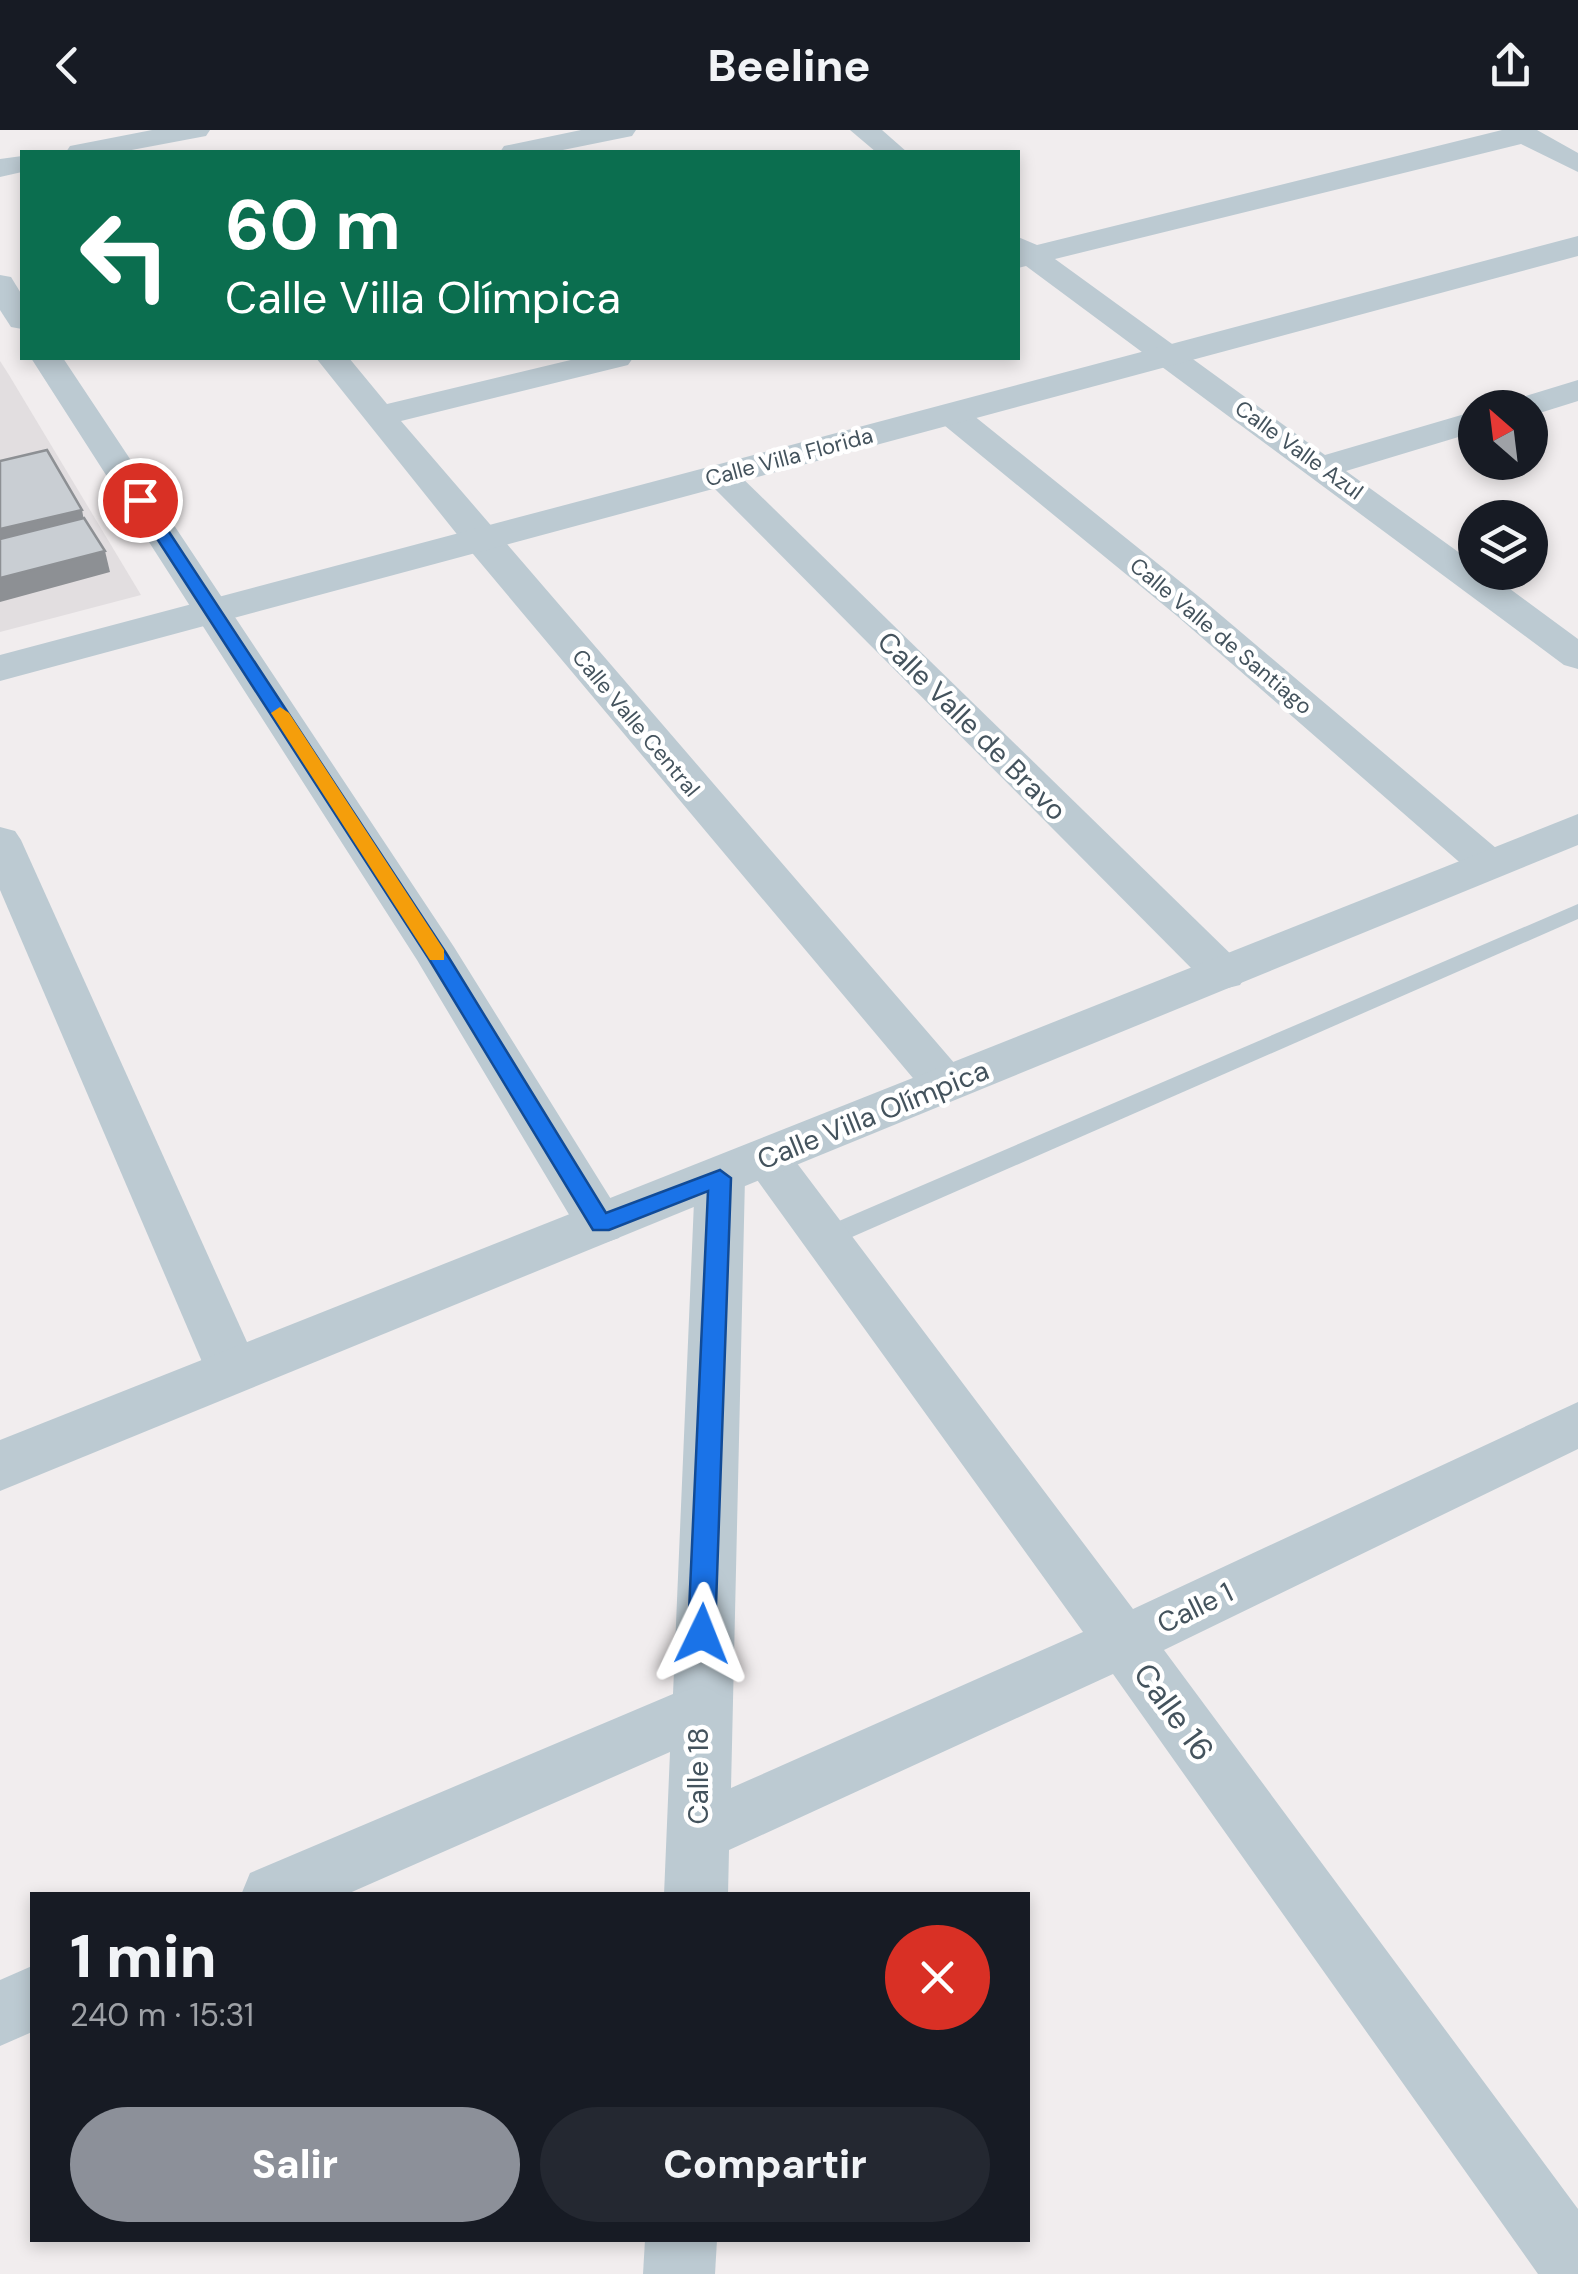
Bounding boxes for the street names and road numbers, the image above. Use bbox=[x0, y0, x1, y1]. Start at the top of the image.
street label: Calle Valle Azul bbox=[1229, 394, 1369, 506]
street label: Calle Villa Florida bbox=[702, 421, 876, 493]
street label: Calle Valle de Santiago bbox=[1124, 551, 1318, 721]
street label: Calle Valle de Bravo bbox=[870, 624, 1074, 828]
street label: Calle Valle Central bbox=[566, 643, 706, 803]
street label: Calle Villa Olímpica bbox=[752, 1052, 994, 1178]
street label: Calle 1 bbox=[1151, 1574, 1239, 1642]
street label: Calle 16 bbox=[1124, 1655, 1224, 1769]
street label: Calle 18 bbox=[680, 1728, 717, 1824]

